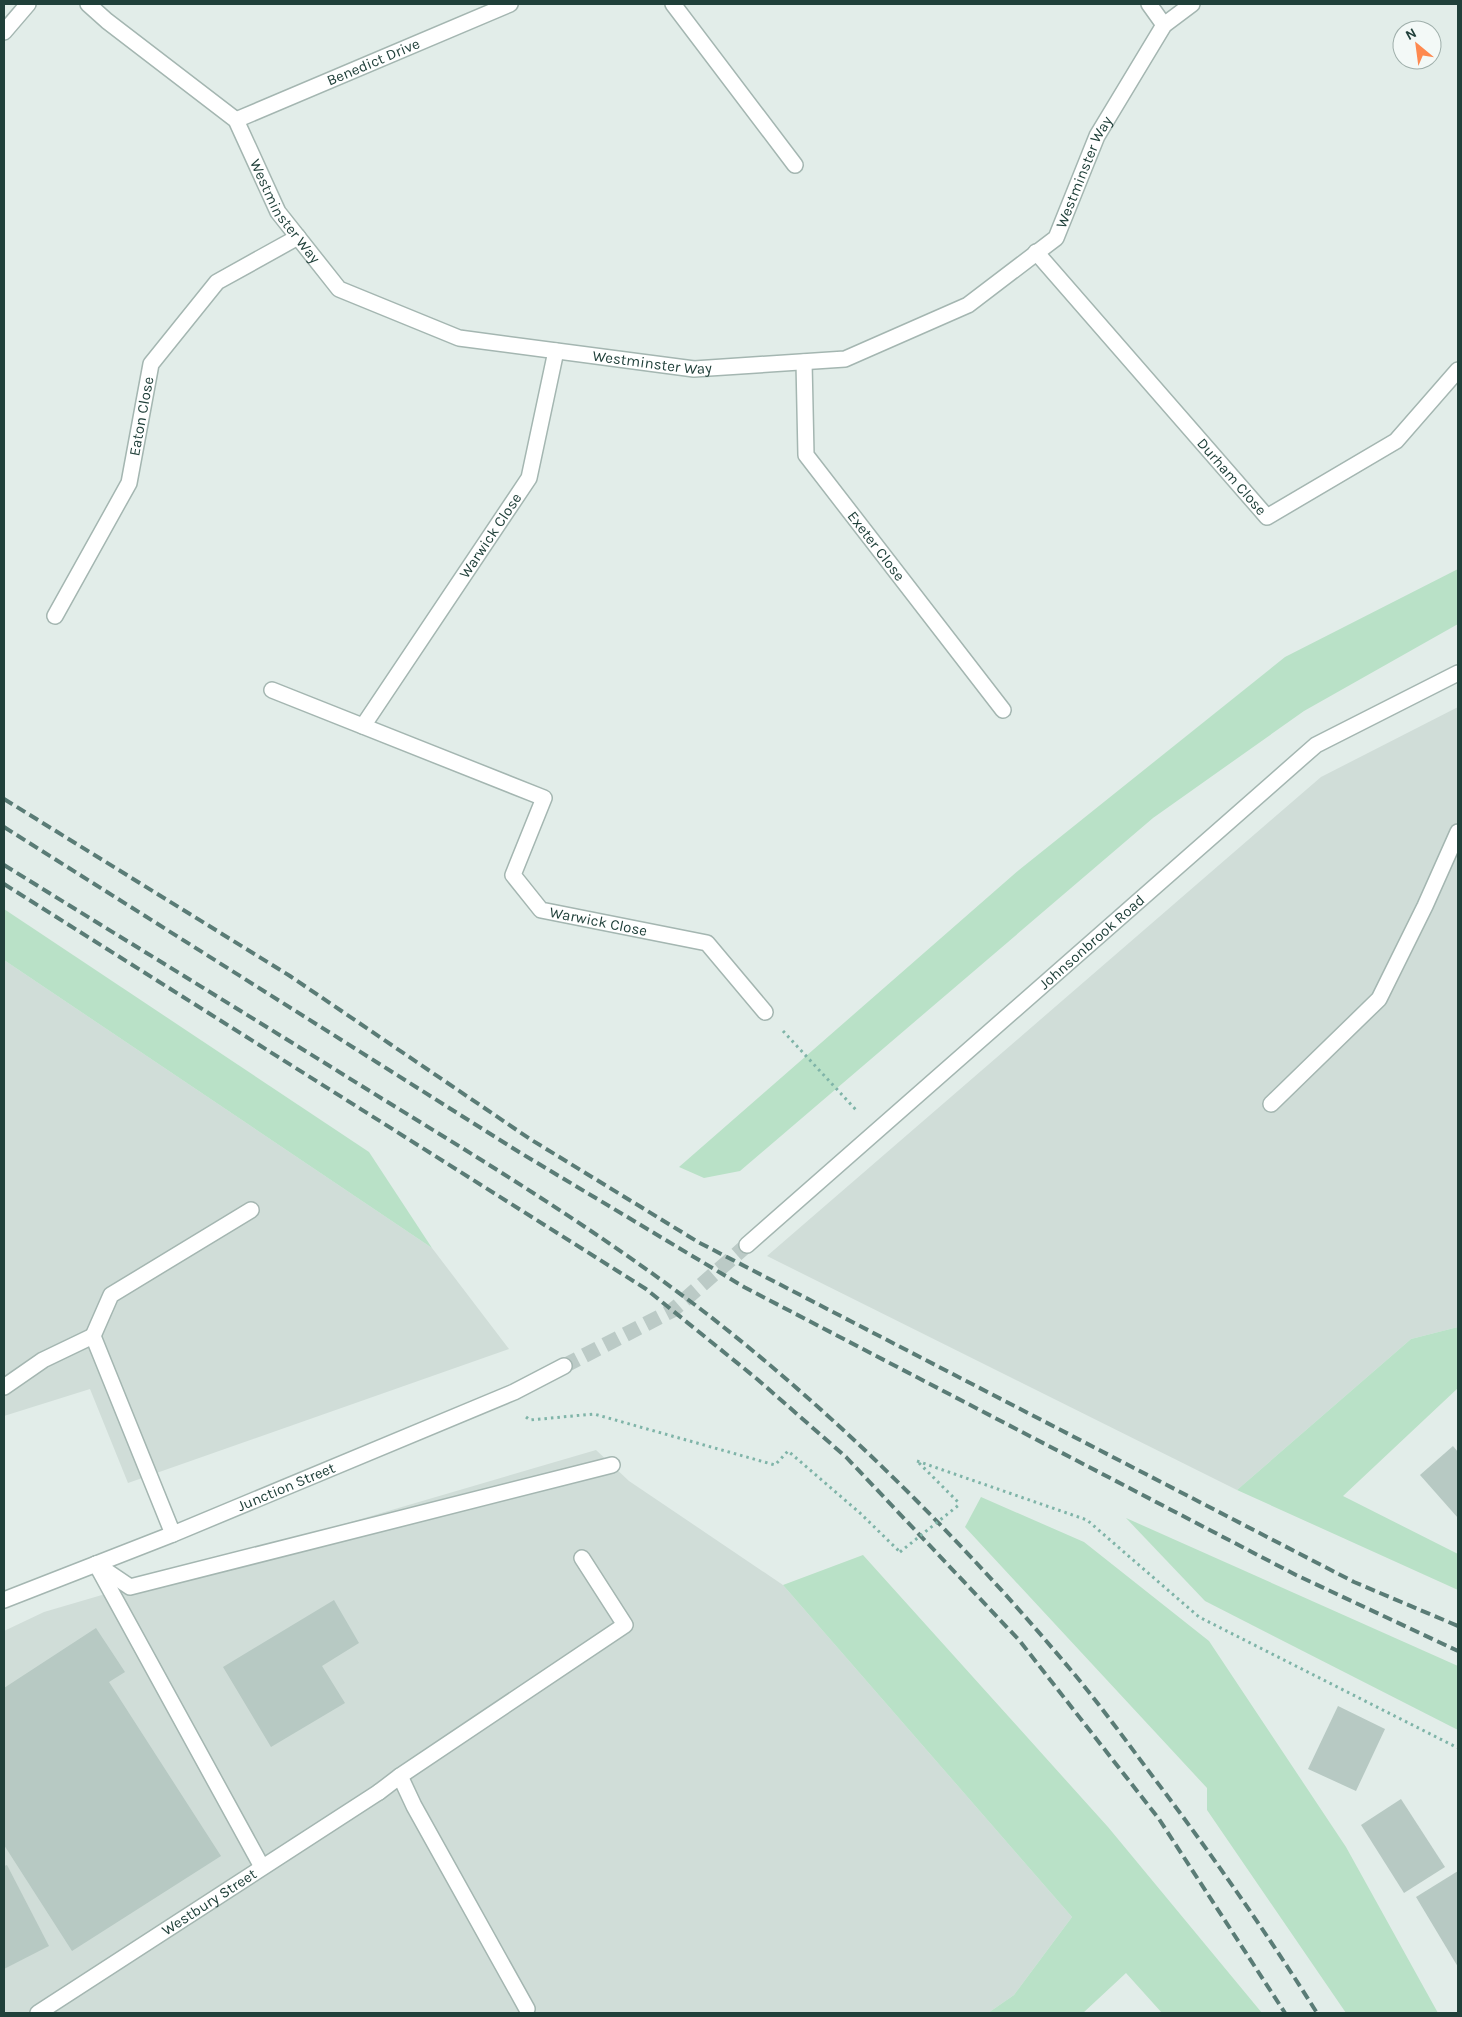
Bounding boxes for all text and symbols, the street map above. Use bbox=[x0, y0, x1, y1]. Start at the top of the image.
north arrow bbox=[1392, 20, 1442, 70]
text: N bbox=[1402, 24, 1419, 44]
street label: Benedict Drive bbox=[324, 34, 422, 90]
street label: Westminster Way bbox=[1052, 113, 1116, 231]
street label: Westminster Way bbox=[246, 156, 324, 267]
street label: Westminster Way bbox=[591, 347, 713, 378]
street label: Eaton Close bbox=[125, 375, 157, 457]
street label: Durham Close bbox=[1193, 434, 1270, 519]
street label: Warwick Close bbox=[455, 490, 525, 582]
street label: Exeter Close bbox=[844, 507, 909, 584]
street label: Johnsonbrook Road bbox=[1035, 891, 1148, 993]
street label: Warwick Close bbox=[548, 903, 649, 940]
street label: Junction Street bbox=[235, 1458, 338, 1515]
street label: Westbury Street bbox=[158, 1865, 260, 1939]

